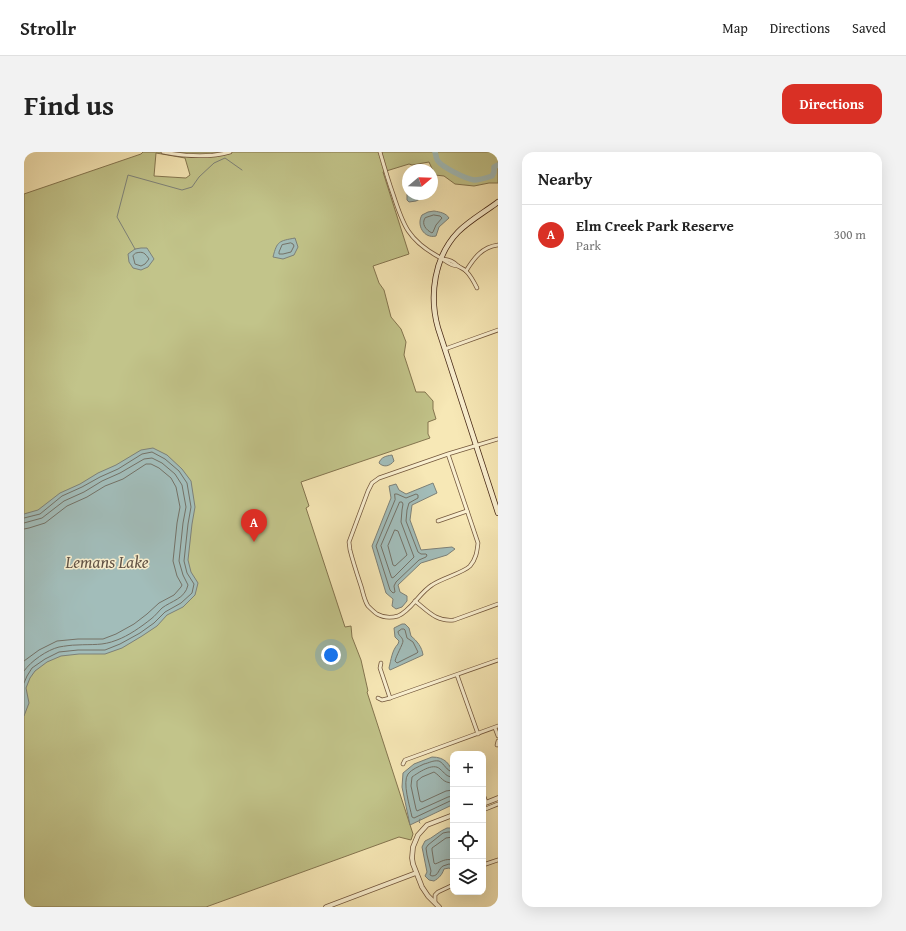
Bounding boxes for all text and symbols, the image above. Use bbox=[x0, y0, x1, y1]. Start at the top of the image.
text: Strollr bbox=[20, 14, 76, 42]
text: Map bbox=[722, 18, 748, 38]
text: Directions bbox=[770, 18, 830, 38]
text: Saved bbox=[852, 18, 886, 38]
text: Find us bbox=[24, 84, 114, 125]
button: Directions bbox=[782, 84, 882, 124]
north arrow bbox=[402, 164, 438, 200]
text: Nearby bbox=[538, 166, 592, 191]
text: Elm Creek Park Reserve bbox=[576, 215, 734, 236]
text: A bbox=[547, 225, 555, 244]
text: 300 m bbox=[834, 225, 866, 244]
text: Park bbox=[576, 236, 601, 255]
pin: A bbox=[241, 509, 267, 542]
water label: Lemans Lake bbox=[64, 549, 149, 574]
your location bbox=[321, 645, 341, 665]
map controls bbox=[450, 751, 486, 895]
button: + bbox=[450, 751, 486, 787]
button: − bbox=[450, 787, 486, 823]
button: locate bbox=[450, 823, 486, 859]
button: layers bbox=[450, 859, 486, 895]

